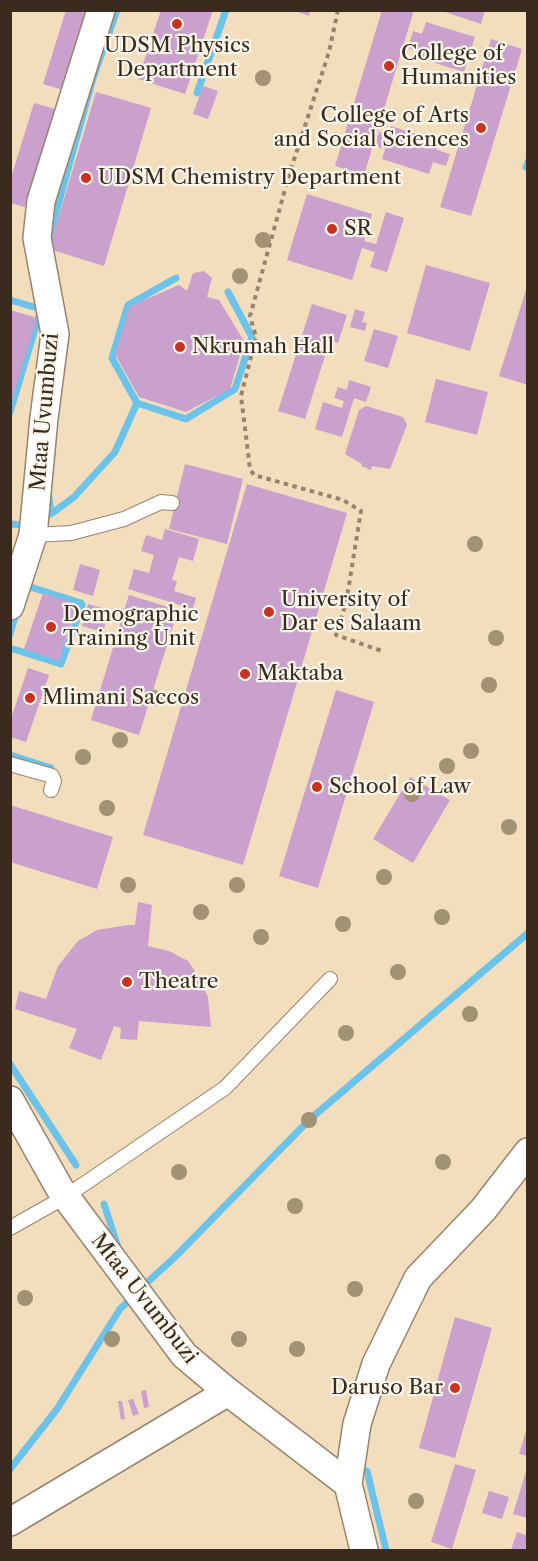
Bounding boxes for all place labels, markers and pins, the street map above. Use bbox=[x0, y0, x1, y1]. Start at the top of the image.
marker: UDSM Physics Department bbox=[170, 17, 184, 31]
place label: UDSM Physics Department bbox=[104, 33, 250, 83]
place label: College of Humanities bbox=[401, 41, 516, 91]
marker: College of Humanities bbox=[382, 59, 396, 73]
place label: College of Arts and Social Sciences bbox=[274, 103, 469, 153]
marker: College of Arts and Social Sciences bbox=[474, 121, 488, 135]
place label: UDSM Chemistry Department bbox=[98, 165, 401, 191]
marker: UDSM Chemistry Department bbox=[79, 171, 93, 185]
place label: SR bbox=[344, 216, 372, 242]
marker: SR bbox=[325, 222, 339, 236]
place label: Nkrumah Hall bbox=[192, 334, 334, 360]
marker: Nkrumah Hall bbox=[173, 340, 187, 354]
place label: University of Dar es Salaam bbox=[281, 587, 422, 637]
place label: Demographic Training Unit bbox=[63, 602, 199, 652]
marker: University of Dar es Salaam bbox=[262, 605, 276, 619]
marker: Demographic Training Unit bbox=[44, 620, 58, 634]
place label: Maktaba bbox=[257, 661, 343, 687]
marker: Maktaba bbox=[238, 667, 252, 681]
place label: Mlimani Saccos bbox=[42, 685, 199, 711]
marker: Mlimani Saccos bbox=[23, 691, 37, 705]
place label: School of Law bbox=[329, 774, 471, 800]
marker: School of Law bbox=[310, 780, 324, 794]
place label: Theatre bbox=[139, 969, 218, 995]
marker: Theatre bbox=[120, 975, 134, 989]
place label: Daruso Bar bbox=[331, 1375, 443, 1401]
marker: Daruso Bar bbox=[448, 1381, 462, 1395]

